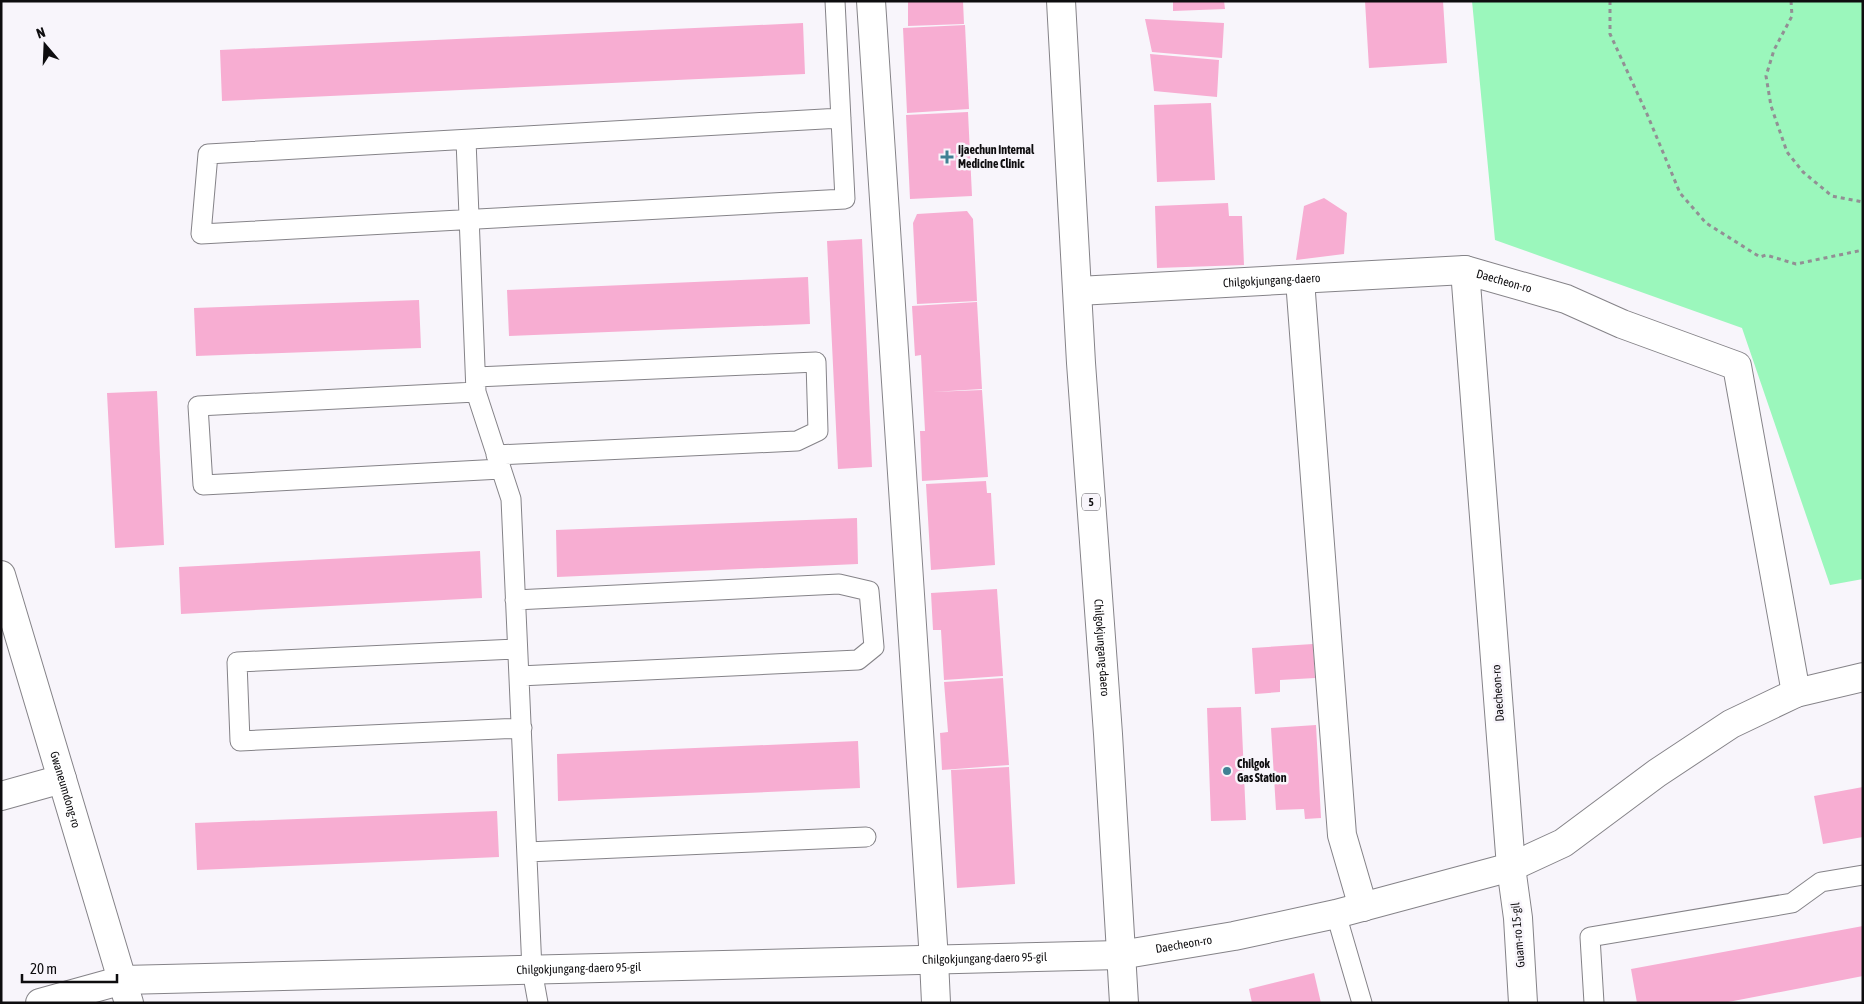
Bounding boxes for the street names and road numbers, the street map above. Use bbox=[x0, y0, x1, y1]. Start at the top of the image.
street label: Daecheon-ro bbox=[1475, 267, 1534, 296]
street label: Chilgokjungang-daero bbox=[1223, 271, 1321, 290]
road number: 5 bbox=[1082, 494, 1100, 511]
street label: Chilgokjungang-daero bbox=[1091, 598, 1112, 697]
street label: Daecheon-ro bbox=[1489, 664, 1507, 722]
street label: Gwaneumdong-ro bbox=[47, 750, 83, 830]
street label: Guam-ro 15-gil bbox=[1508, 901, 1528, 968]
street label: Daecheon-ro bbox=[1154, 933, 1213, 956]
street label: Chilgokjungang-daero 95-gil bbox=[922, 950, 1048, 967]
street label: Chilgokjungang-daero 95-gil bbox=[516, 960, 642, 977]

